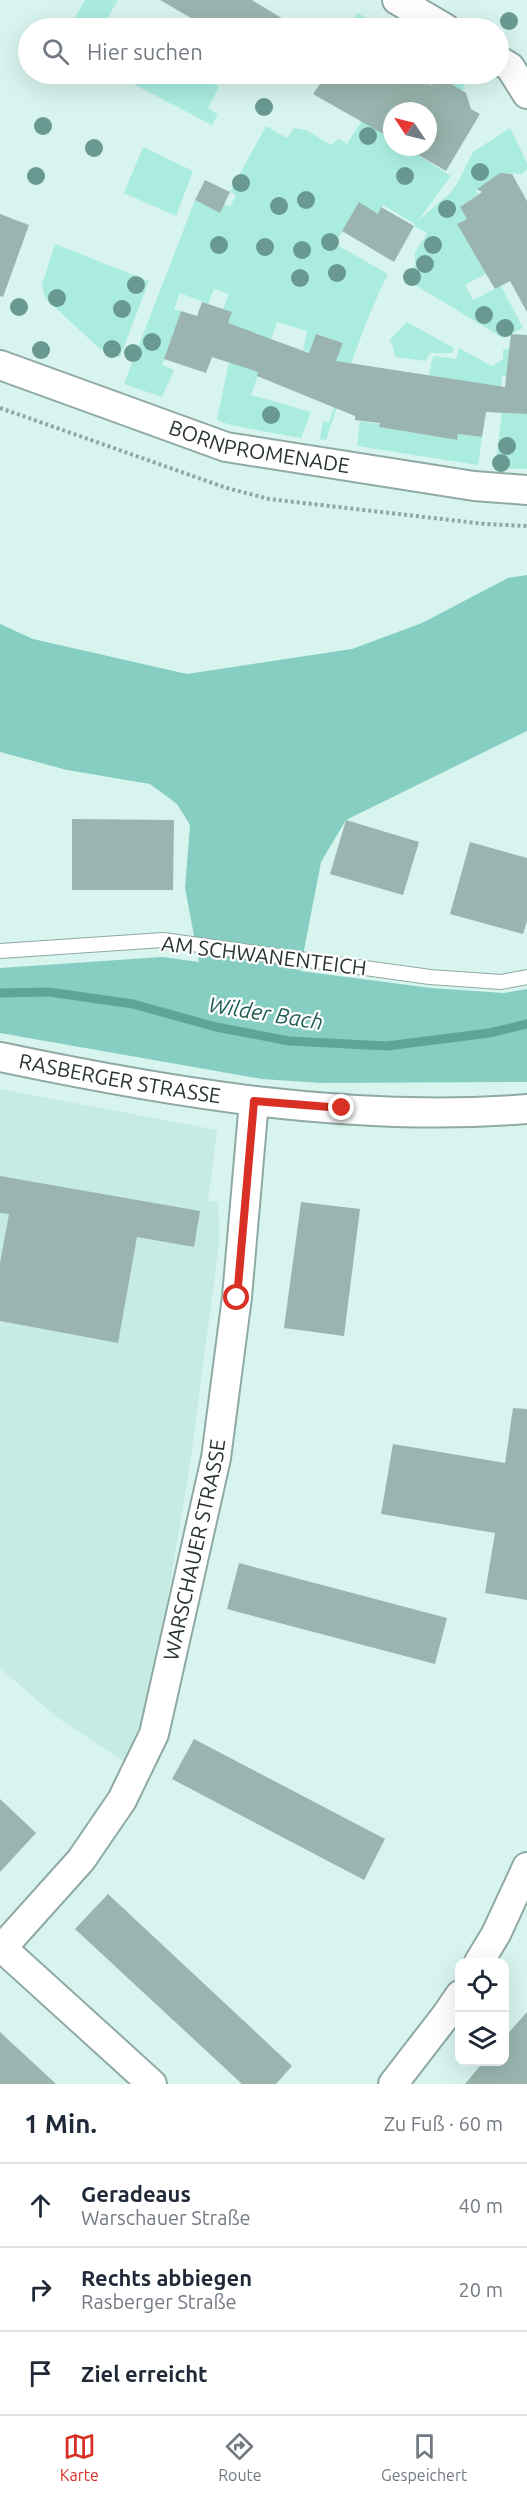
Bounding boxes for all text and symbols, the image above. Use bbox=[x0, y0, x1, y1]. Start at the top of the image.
search box bbox=[18, 18, 509, 84]
icon: search bbox=[39, 35, 72, 68]
text: Hier suchen bbox=[87, 39, 203, 64]
north arrow bbox=[383, 102, 437, 156]
street label: BORNPROMENADE bbox=[166, 414, 352, 477]
street label: AM SCHWANENTEICH bbox=[160, 931, 368, 979]
water label: Wilder Bach bbox=[207, 991, 325, 1034]
street label: RASBERGER STRASSE bbox=[17, 1048, 223, 1107]
route end bbox=[328, 1094, 354, 1120]
route start bbox=[223, 1284, 249, 1310]
street label: WARSCHAUER STRASSE bbox=[158, 1437, 229, 1663]
map controls bbox=[455, 1958, 509, 2066]
button: locate bbox=[455, 1958, 509, 2012]
button: layers bbox=[455, 2012, 509, 2066]
text: 1 Min. bbox=[24, 2109, 97, 2138]
text: Zu Fuß · 60 m bbox=[384, 2112, 503, 2135]
text: Geradeaus bbox=[81, 2181, 191, 2206]
icon: ahead bbox=[24, 2189, 57, 2222]
text: 40 m bbox=[459, 2194, 503, 2217]
text: Warschauer Straße bbox=[81, 2206, 251, 2229]
text: Rechts abbiegen bbox=[81, 2265, 252, 2290]
icon: right bbox=[24, 2273, 57, 2306]
text: 20 m bbox=[459, 2278, 503, 2301]
text: Rasberger Straße bbox=[81, 2290, 237, 2313]
icon: arrive bbox=[24, 2357, 57, 2390]
text: Ziel erreicht bbox=[81, 2361, 208, 2386]
tab: Karte bbox=[60, 2430, 99, 2484]
tab: Route bbox=[218, 2430, 262, 2484]
tab: Gespeichert bbox=[381, 2430, 467, 2484]

